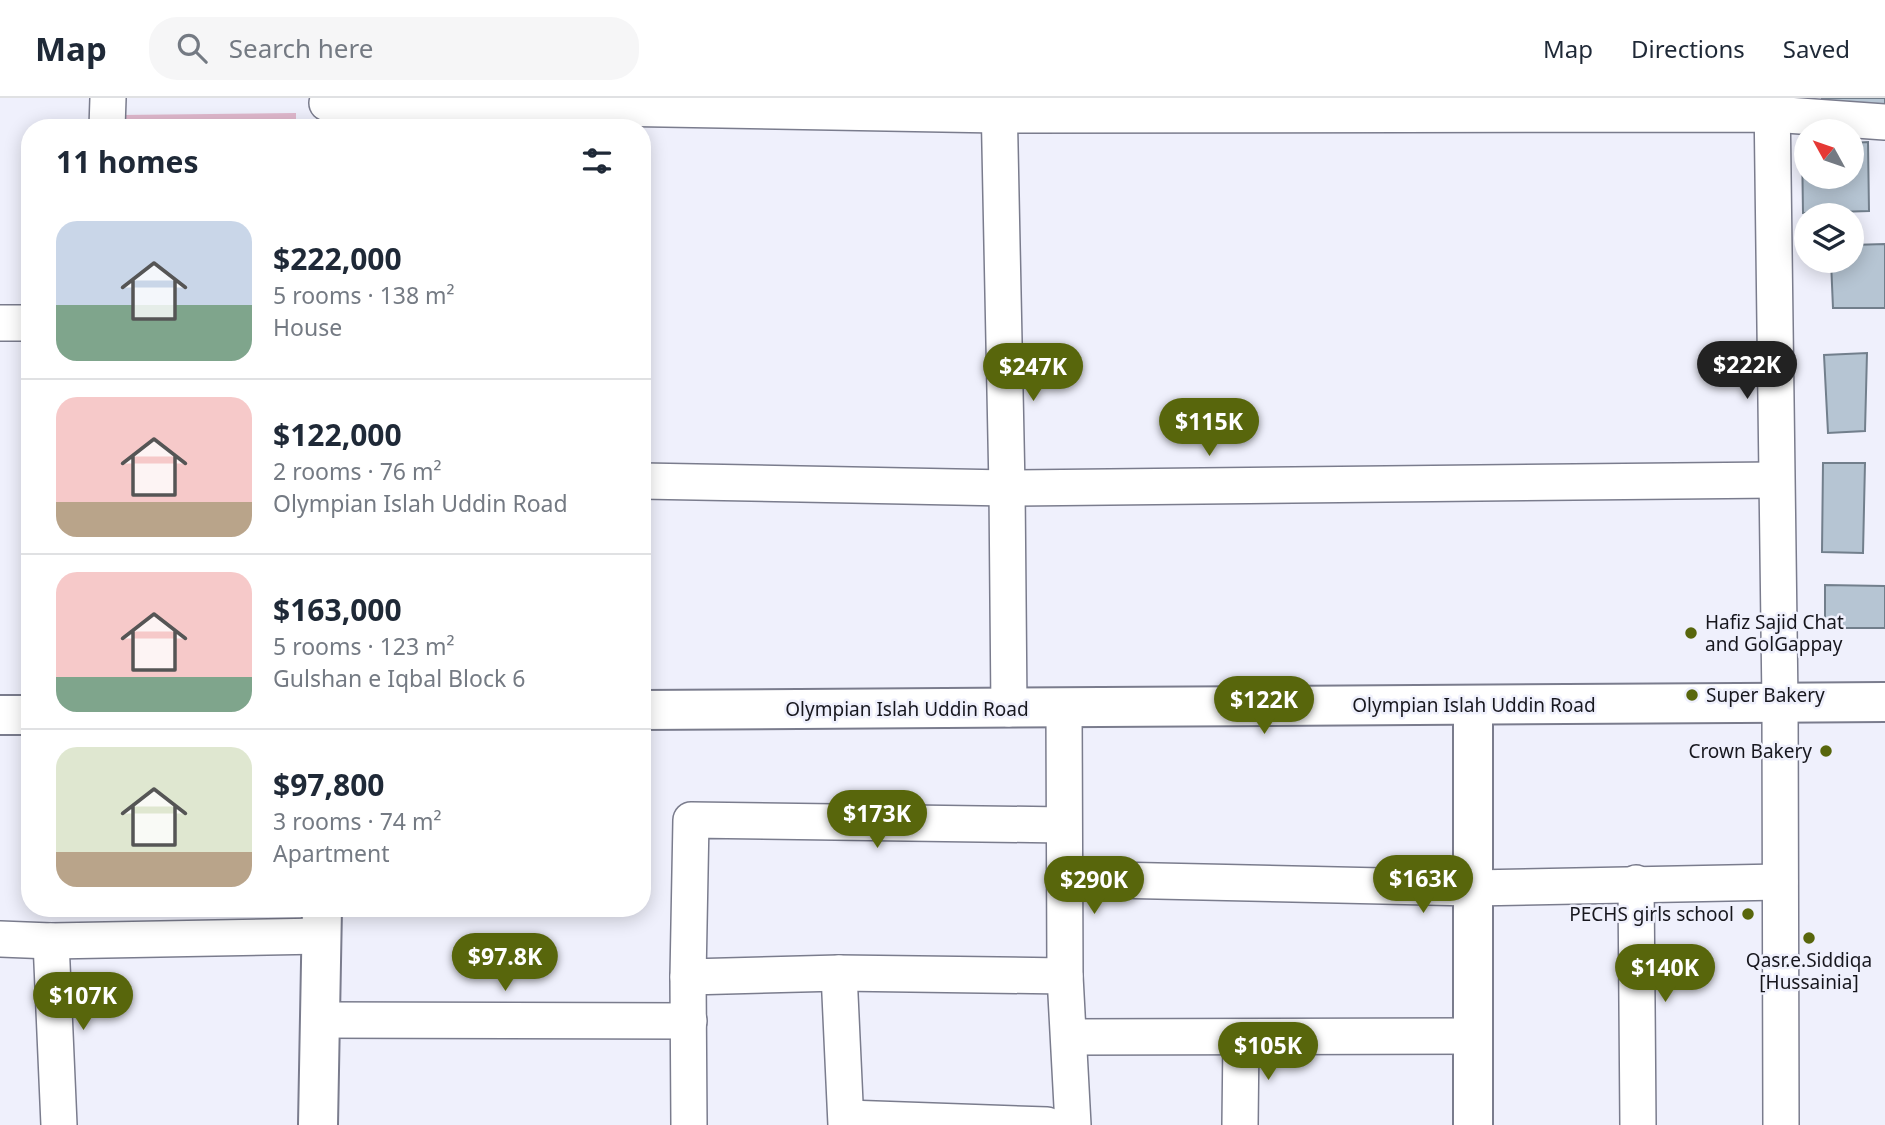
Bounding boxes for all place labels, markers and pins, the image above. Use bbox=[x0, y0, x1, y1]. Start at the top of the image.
pin: $222K bbox=[1698, 342, 1796, 401]
pin: $247K bbox=[984, 344, 1082, 403]
pin: $115K bbox=[1160, 398, 1258, 458]
place label: Hafiz Sajid Chat and GolGappay bbox=[1705, 609, 1844, 657]
marker: Hafiz Sajid Chat and GolGappay bbox=[1683, 625, 1699, 641]
pin: $122K bbox=[1215, 676, 1313, 736]
place label: Super Bakery bbox=[1706, 682, 1825, 708]
marker: Super Bakery bbox=[1684, 687, 1700, 703]
place label: Crown Bakery bbox=[1688, 738, 1812, 764]
marker: Crown Bakery bbox=[1818, 743, 1834, 759]
pin: $173K bbox=[828, 790, 926, 850]
pin: $290K bbox=[1045, 856, 1143, 916]
pin: $163K bbox=[1374, 856, 1472, 915]
place label: PECHS girls school bbox=[1569, 901, 1734, 927]
marker: PECHS girls school bbox=[1740, 906, 1756, 922]
marker: Qasr.e.Siddiqa [Hussainia] bbox=[1801, 930, 1817, 946]
pin: $97.8K bbox=[448, 934, 562, 993]
pin: $140K bbox=[1616, 944, 1714, 1004]
place label: Qasr.e.Siddiqa [Hussainia] bbox=[1746, 947, 1872, 995]
pin: $107K bbox=[34, 972, 132, 1032]
pin: $105K bbox=[1219, 1023, 1317, 1082]

